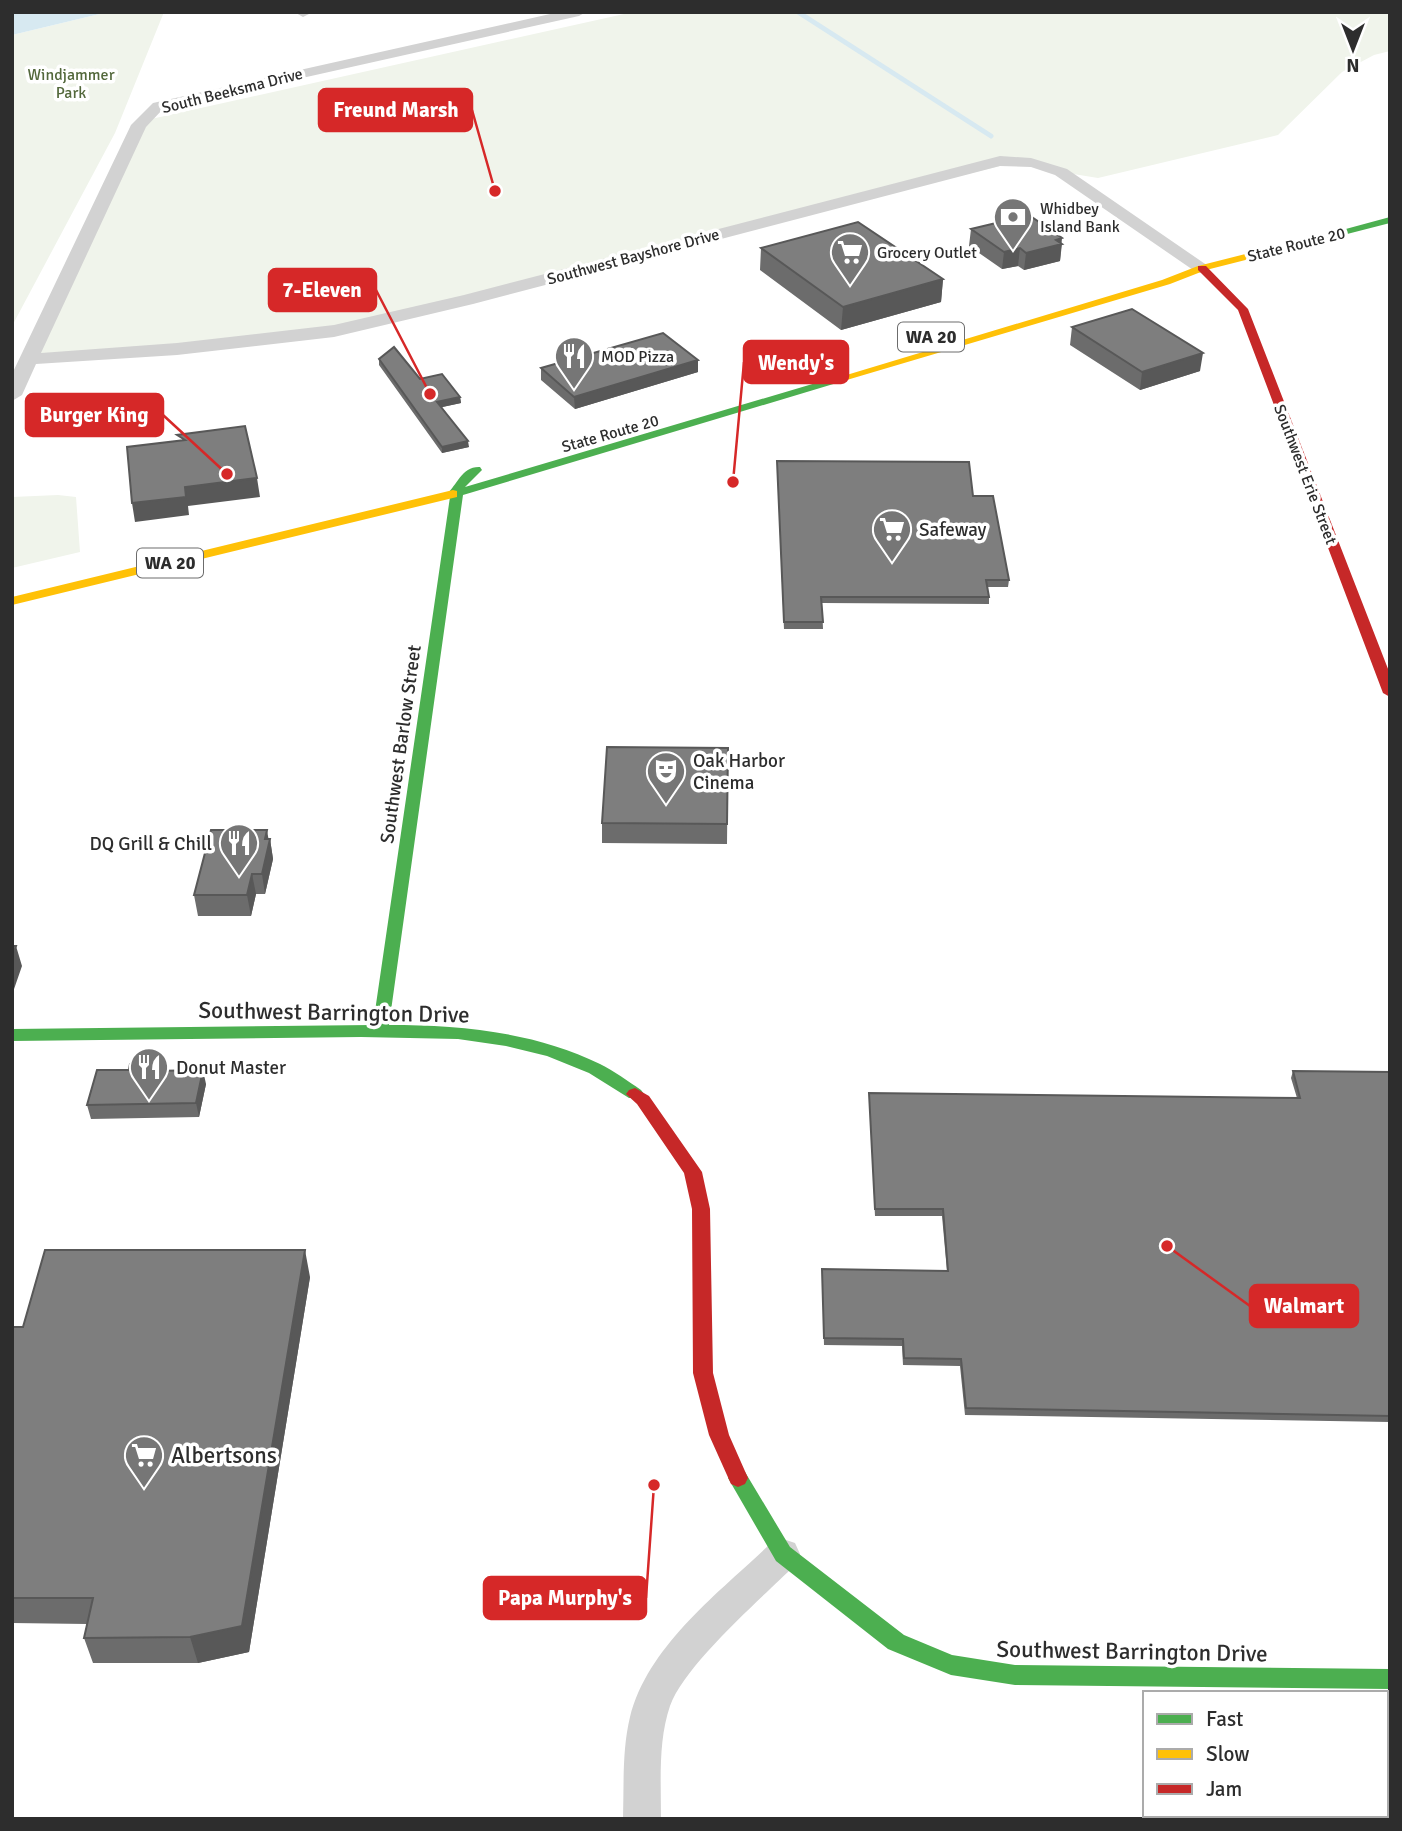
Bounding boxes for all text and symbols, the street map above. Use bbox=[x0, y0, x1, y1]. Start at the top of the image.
north arrow bbox=[1318, 14, 1388, 84]
text: N bbox=[1346, 53, 1360, 77]
street label: South Beeksma Drive bbox=[160, 64, 305, 118]
park label: Windjammer Park bbox=[27, 65, 115, 103]
callout: Freund Marsh bbox=[319, 89, 472, 131]
text: Freund Marsh bbox=[333, 97, 459, 123]
bank icon: Whidbey Island Bank bbox=[992, 196, 1034, 251]
place label: Whidbey Island Bank bbox=[1040, 199, 1120, 237]
street label: State Route 20 bbox=[1245, 223, 1347, 267]
street label: Southwest Bayshore Drive bbox=[545, 224, 722, 290]
supermarket icon: Grocery Outlet bbox=[829, 231, 871, 286]
place label: Grocery Outlet bbox=[877, 243, 977, 263]
callout: 7-Eleven bbox=[269, 269, 376, 311]
text: 7-Eleven bbox=[282, 277, 362, 303]
road number: WA 20 bbox=[898, 323, 964, 352]
restaurant icon: MOD Pizza bbox=[553, 335, 595, 390]
callout: Wendy's bbox=[744, 341, 848, 383]
place label: MOD Pizza bbox=[601, 347, 674, 367]
text: Wendy's bbox=[758, 350, 834, 376]
callout: Burger King bbox=[26, 394, 163, 436]
text: Burger King bbox=[39, 402, 149, 428]
street label: Southwest Erie Street bbox=[1269, 402, 1341, 548]
street label: State Route 20 bbox=[559, 411, 661, 457]
supermarket icon: Safeway bbox=[871, 508, 913, 563]
place label: Safeway bbox=[919, 518, 987, 542]
road number: WA 20 bbox=[137, 548, 203, 578]
street label: Southwest Barlow Street bbox=[375, 643, 427, 845]
place label: Oak Harbor Cinema bbox=[693, 749, 785, 795]
theatre icon: Oak Harbor Cinema bbox=[645, 750, 687, 805]
restaurant icon: DQ Grill & Chill bbox=[218, 822, 260, 877]
place label: DQ Grill & Chill bbox=[89, 832, 212, 856]
street label: Southwest Barrington Drive bbox=[198, 996, 470, 1029]
restaurant icon: Donut Master bbox=[128, 1046, 170, 1101]
place label: Donut Master bbox=[176, 1056, 286, 1080]
callout: Walmart bbox=[1250, 1285, 1358, 1327]
text: Walmart bbox=[1264, 1293, 1344, 1319]
supermarket icon: Albertsons bbox=[123, 1434, 165, 1489]
place label: Albertsons bbox=[171, 1441, 277, 1470]
callout: Papa Murphy's bbox=[484, 1577, 646, 1619]
text: Papa Murphy's bbox=[498, 1585, 632, 1611]
street label: Southwest Barrington Drive bbox=[996, 1635, 1268, 1668]
legend bbox=[1143, 1691, 1388, 1817]
text: Fast bbox=[1206, 1706, 1243, 1732]
text: Slow bbox=[1206, 1741, 1250, 1767]
text: Jam bbox=[1206, 1776, 1242, 1802]

